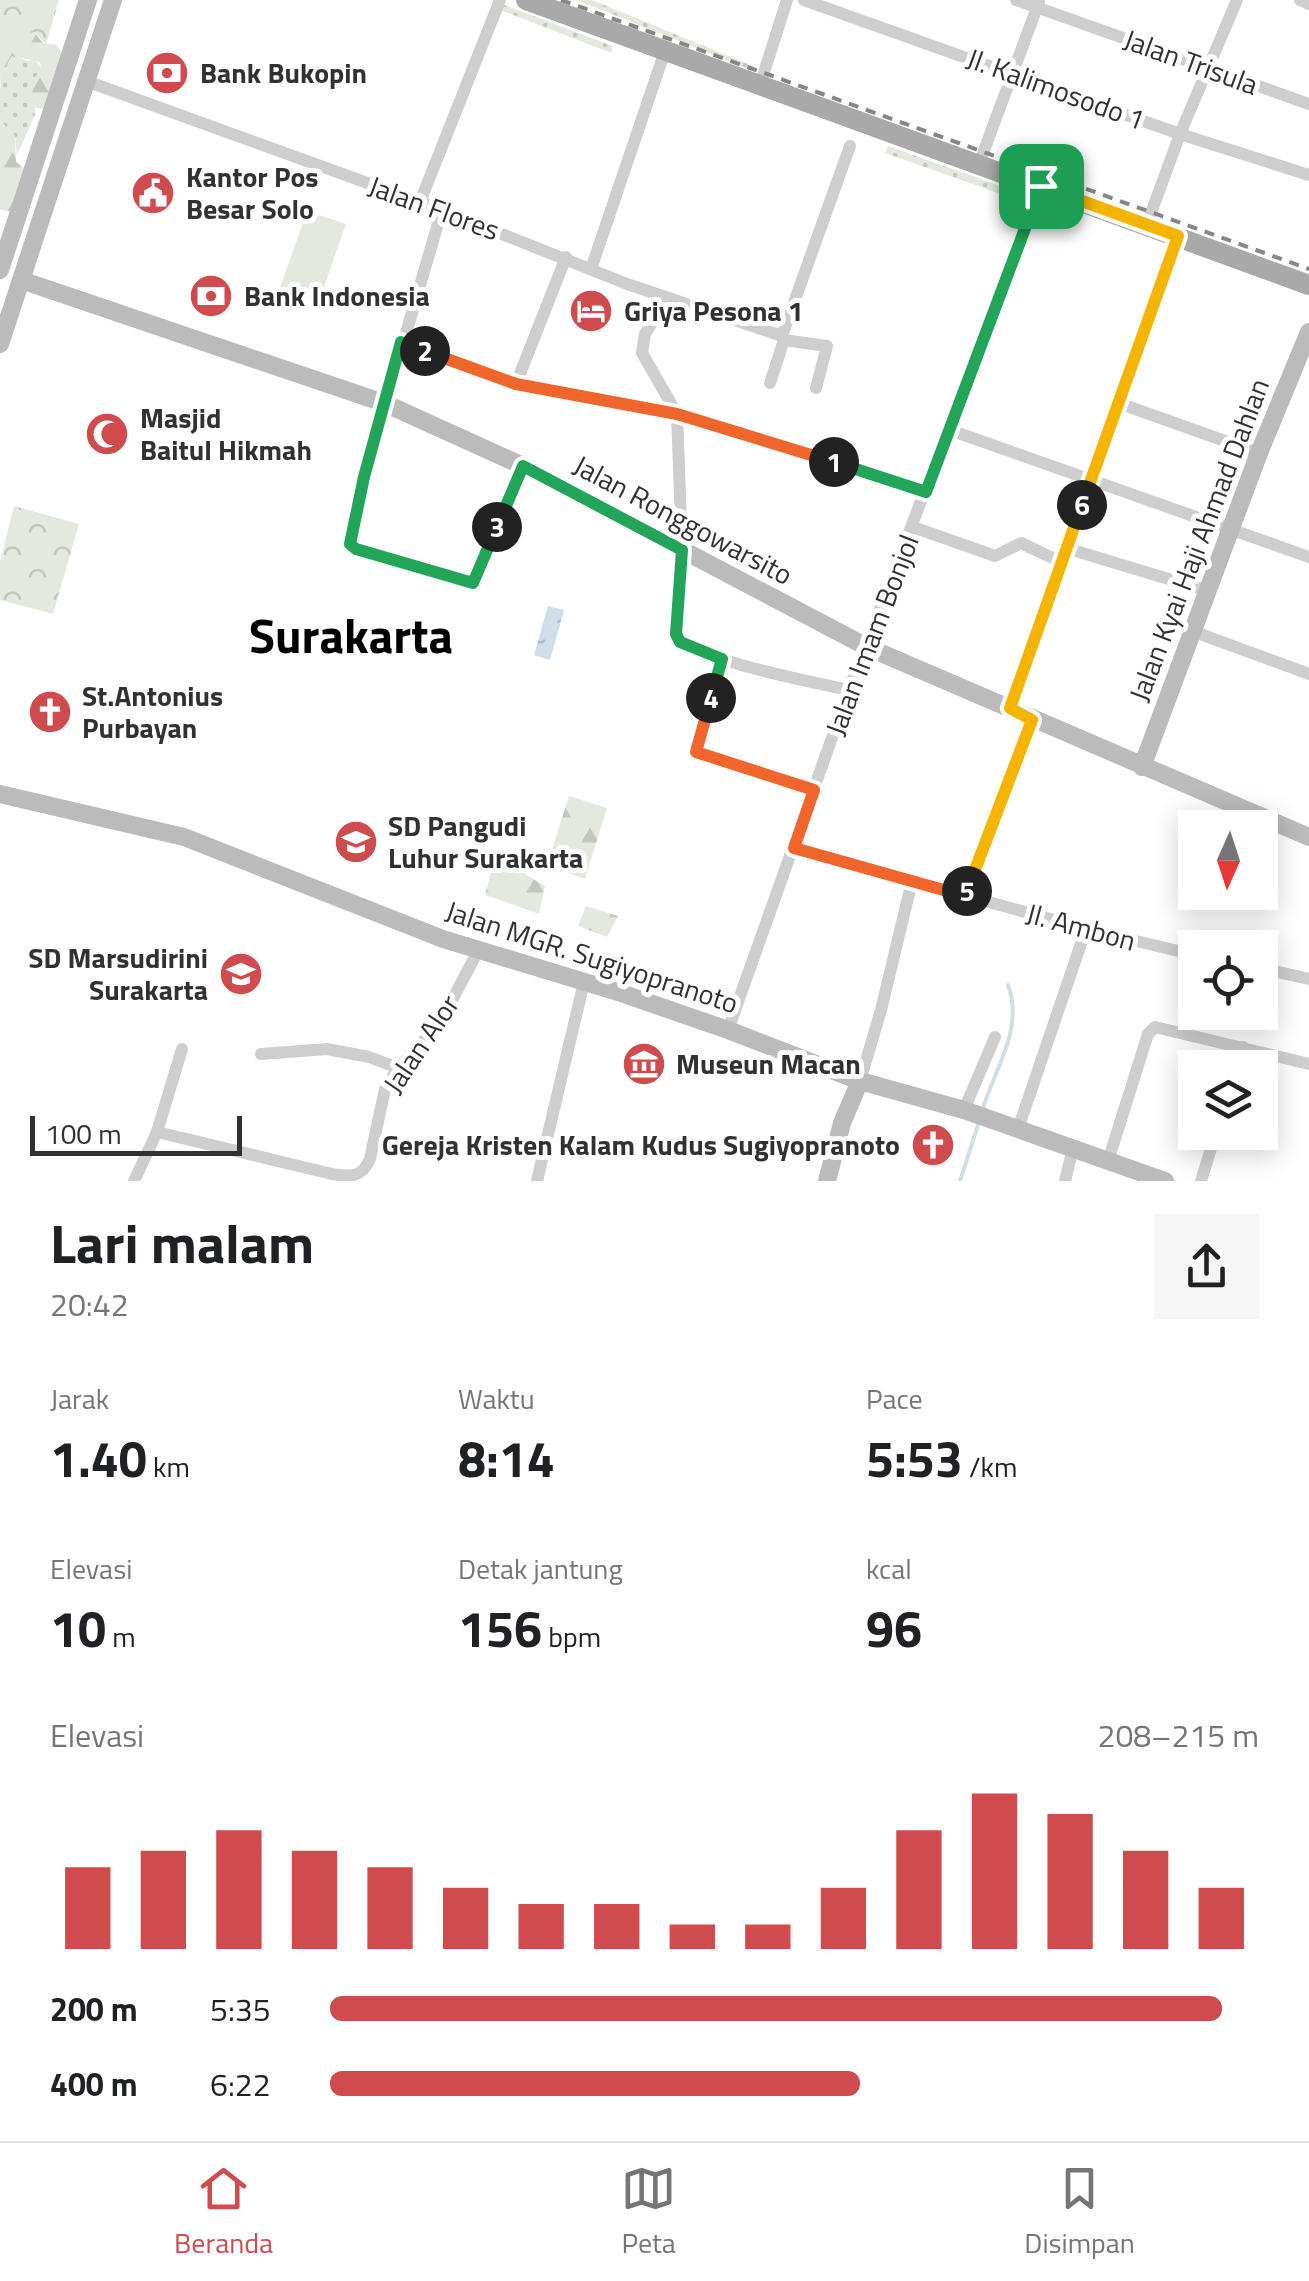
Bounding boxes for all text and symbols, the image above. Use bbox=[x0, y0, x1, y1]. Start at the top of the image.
street label: Jalan Trisula bbox=[1118, 17, 1264, 106]
street label: Jl. Kalimosodo 1 bbox=[961, 36, 1151, 141]
bank icon: Bank Bukopin bbox=[144, 50, 190, 96]
place label: Bank Bukopin bbox=[200, 51, 367, 94]
pin bbox=[999, 144, 1084, 229]
place label: Kantor Pos Besar Solo bbox=[186, 155, 319, 230]
icon: arrive bbox=[1014, 159, 1069, 214]
street label: Jalan Flores bbox=[363, 164, 506, 251]
public building icon: Kantor Pos Besar Solo bbox=[130, 170, 176, 216]
bank icon: Bank Indonesia bbox=[188, 273, 234, 319]
place label: Bank Indonesia bbox=[244, 274, 430, 317]
hotel icon: Griya Pesona 1 bbox=[568, 288, 614, 334]
place label: Griya Pesona 1 bbox=[624, 289, 804, 332]
pin: 2 bbox=[400, 326, 450, 376]
text: 2 bbox=[417, 329, 433, 372]
street label: Jalan Kyai Haji Ahmad Dahlan bbox=[1117, 372, 1280, 708]
place label: Masjid Baitul Hikmah bbox=[140, 396, 312, 471]
mosque icon: Masjid Baitul Hikmah bbox=[84, 411, 130, 457]
pin: 1 bbox=[809, 437, 859, 487]
text: 1 bbox=[826, 440, 842, 483]
street label: Jalan Ronggowarsito bbox=[566, 444, 800, 596]
pin: 6 bbox=[1057, 480, 1107, 530]
text: 6 bbox=[1074, 483, 1090, 526]
pin: 3 bbox=[472, 502, 522, 552]
text: 3 bbox=[489, 505, 505, 548]
street label: Jalan Imam Bonjol bbox=[813, 528, 930, 742]
district label: Surakarta bbox=[249, 599, 453, 672]
pin: 4 bbox=[686, 673, 736, 723]
place label: St.Antonius Purbayan bbox=[82, 674, 223, 749]
text: 4 bbox=[703, 676, 719, 719]
church icon: St.Antonius Purbayan bbox=[27, 689, 73, 735]
place label: SD Pangudi Luhur Surakarta bbox=[388, 804, 583, 879]
north arrow bbox=[1178, 810, 1278, 910]
map controls bbox=[1178, 810, 1278, 1150]
school or university icon: SD Pangudi Luhur Surakarta bbox=[333, 819, 379, 865]
pin: 5 bbox=[942, 866, 992, 916]
text: 5 bbox=[959, 869, 975, 912]
street label: Jalan MGR. Sugiyopranoto bbox=[440, 889, 744, 1024]
street label: Jl. Ambon bbox=[1022, 891, 1141, 962]
button: locate bbox=[1178, 930, 1278, 1030]
place label: SD Marsudirini Surakarta bbox=[28, 936, 208, 1011]
school or university icon: SD Marsudirini Surakarta bbox=[218, 951, 264, 997]
street label: Jalan Alor bbox=[372, 985, 470, 1102]
museum icon: Museun Macan bbox=[621, 1041, 667, 1087]
place label: Museun Macan bbox=[676, 1042, 861, 1085]
button: layers bbox=[1178, 1050, 1278, 1150]
scale bar bbox=[30, 1111, 242, 1156]
text: 100 m bbox=[45, 1112, 122, 1155]
church icon: Gereja Kristen Kalam Kudus Sugiyopranoto bbox=[910, 1122, 956, 1168]
place label: Gereja Kristen Kalam Kudus Sugiyopranoto bbox=[382, 1123, 900, 1166]
text: Lari malam bbox=[50, 1201, 314, 1284]
button: share bbox=[1154, 1214, 1259, 1319]
text: 20:42 bbox=[50, 1280, 129, 1328]
text: Jarak bbox=[50, 1377, 109, 1420]
text: Waktu bbox=[458, 1377, 535, 1420]
text: Pace bbox=[866, 1377, 923, 1420]
text: 1.40 bbox=[50, 1420, 147, 1496]
text: 8:14 bbox=[458, 1420, 555, 1496]
text: 5:53 bbox=[866, 1420, 963, 1496]
text: km bbox=[147, 1445, 190, 1488]
text: /km bbox=[963, 1445, 1017, 1488]
text: Elevasi bbox=[50, 1547, 132, 1590]
text: Detak jantung bbox=[458, 1547, 623, 1590]
text: kcal bbox=[866, 1547, 912, 1590]
text: 10 bbox=[50, 1590, 106, 1666]
text: 156 bbox=[458, 1590, 542, 1666]
text: 96 bbox=[866, 1590, 922, 1666]
text: m bbox=[106, 1615, 136, 1658]
text: bpm bbox=[542, 1615, 601, 1658]
text: Elevasi bbox=[50, 1711, 144, 1759]
text: 208–215 m bbox=[1097, 1711, 1259, 1759]
text: 200 m bbox=[50, 1985, 138, 2033]
text: 5:35 bbox=[210, 1985, 271, 2033]
text: 400 m bbox=[50, 2060, 138, 2108]
text: 6:22 bbox=[210, 2060, 271, 2108]
tab: Beranda bbox=[174, 2161, 273, 2264]
tab: Peta bbox=[621, 2161, 676, 2264]
tab: Disimpan bbox=[1024, 2161, 1135, 2264]

